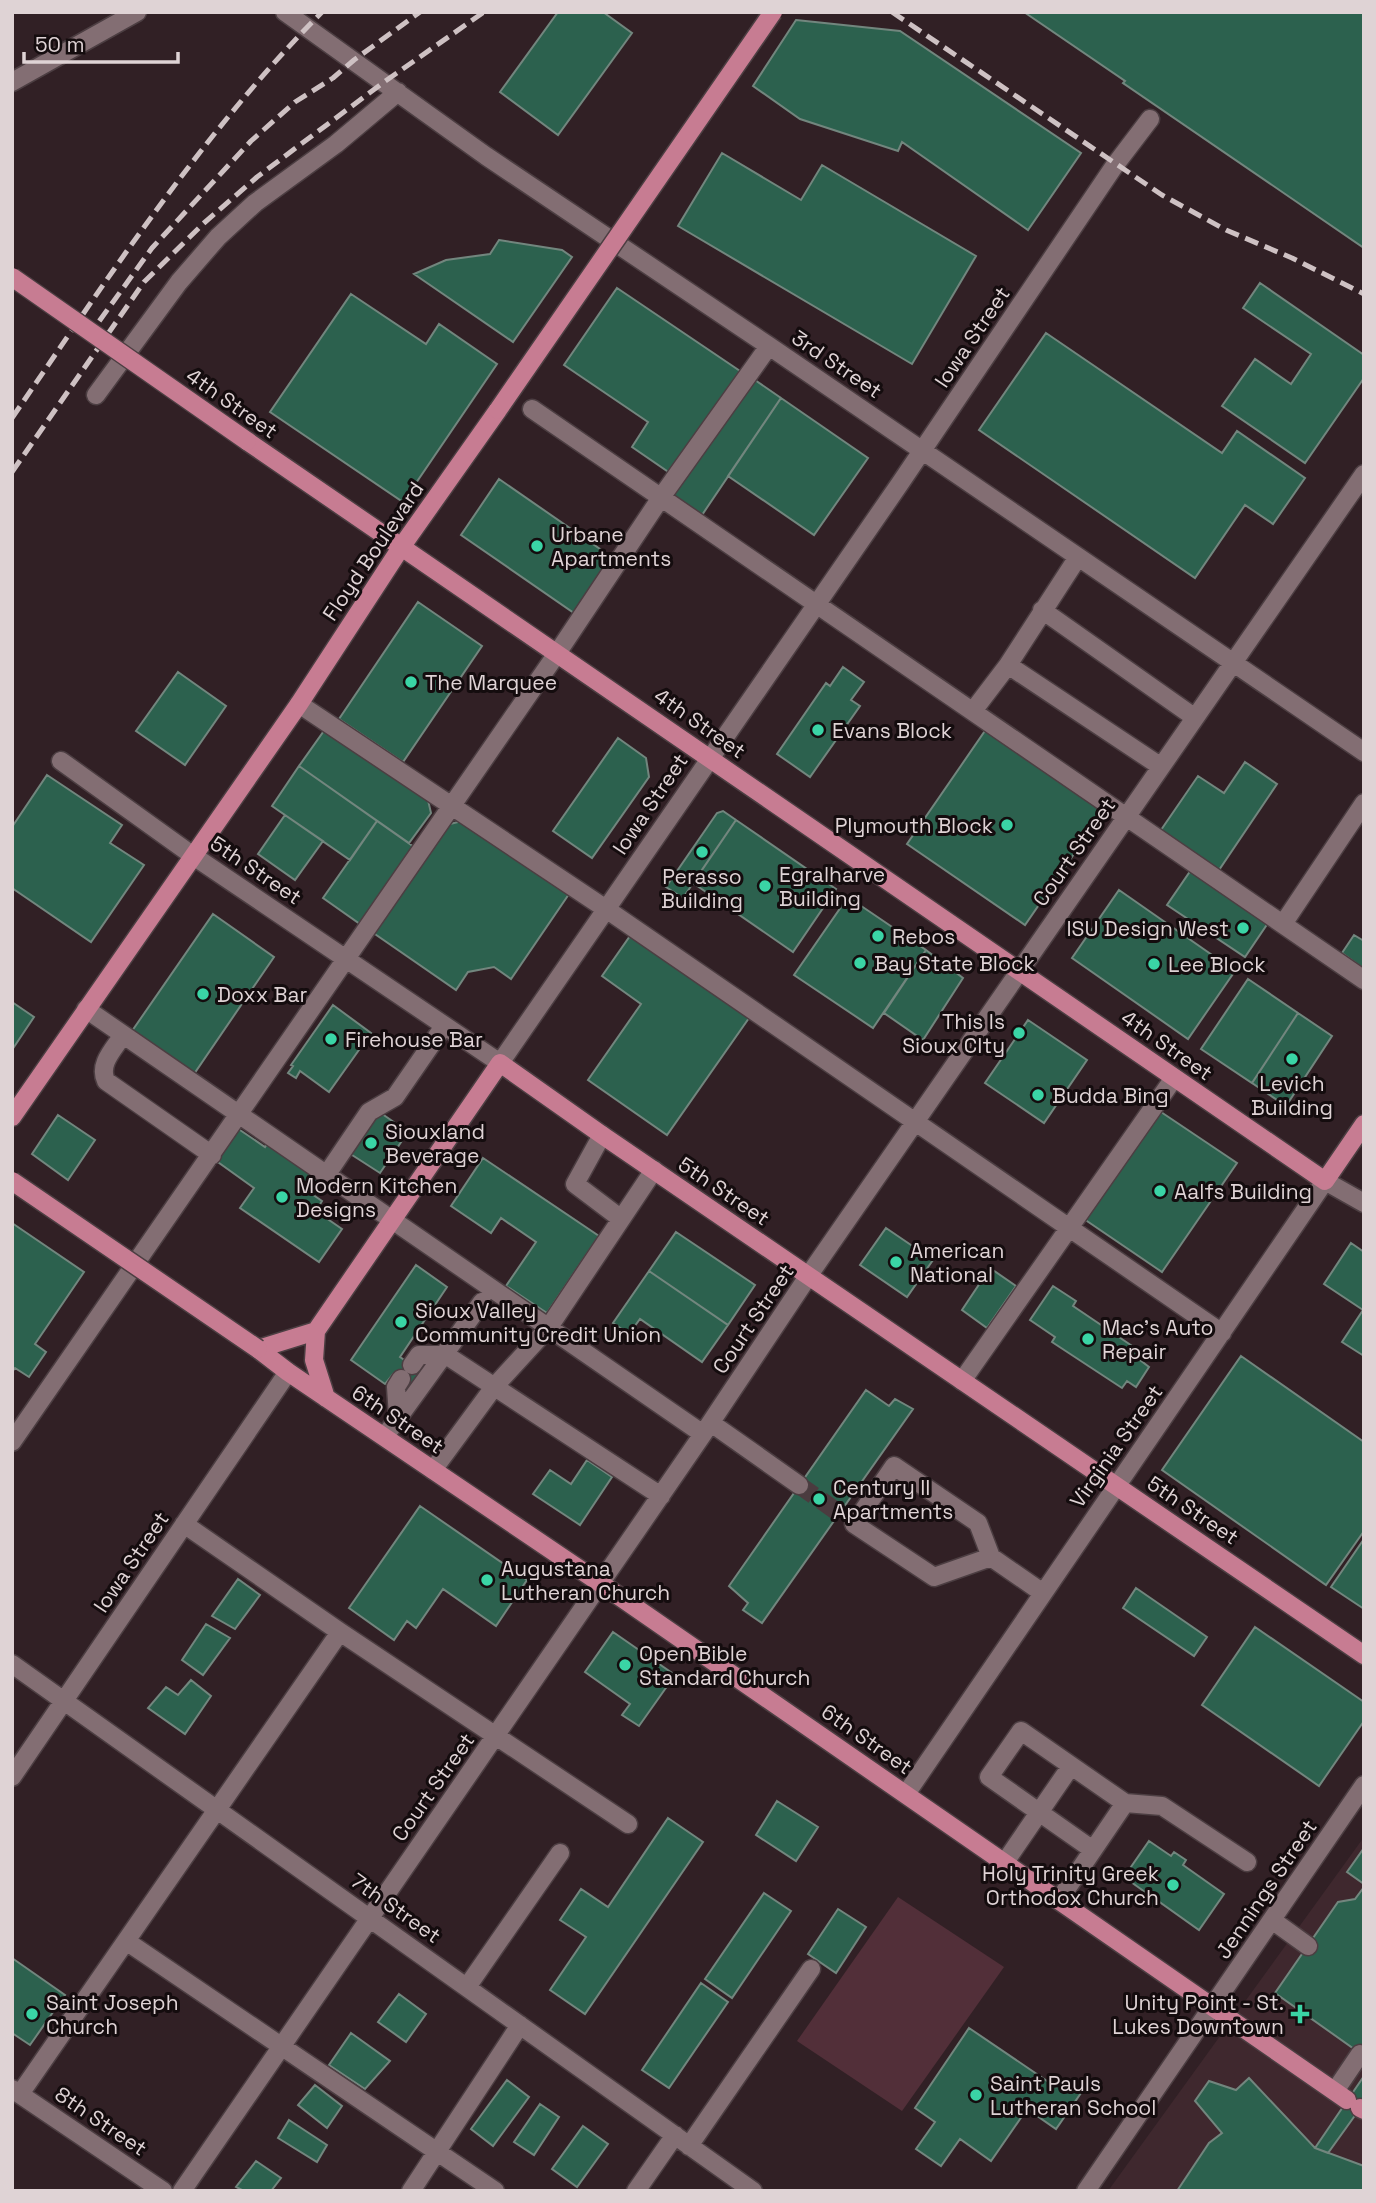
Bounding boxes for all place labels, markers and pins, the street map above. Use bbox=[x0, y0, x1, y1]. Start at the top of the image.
place label: Urbane Apartments bbox=[551, 521, 671, 572]
marker: Urbane Apartments bbox=[529, 538, 545, 554]
place label: The Marquee bbox=[425, 669, 557, 696]
marker: The Marquee bbox=[403, 674, 419, 690]
place label: Evans Block bbox=[832, 717, 952, 744]
marker: Evans Block bbox=[810, 722, 826, 738]
place label: Plymouth Block bbox=[835, 812, 993, 839]
marker: Plymouth Block bbox=[999, 817, 1015, 833]
marker: Perasso Building bbox=[694, 844, 710, 860]
place label: Egralharve Building bbox=[779, 861, 885, 912]
place label: Perasso Building bbox=[661, 863, 743, 914]
marker: Egralharve Building bbox=[757, 878, 773, 894]
place label: ISU Design West bbox=[1066, 915, 1229, 942]
marker: ISU Design West bbox=[1235, 920, 1251, 936]
place label: Rebos bbox=[892, 923, 955, 950]
marker: Rebos bbox=[870, 928, 886, 944]
place label: Bay State Block bbox=[874, 950, 1035, 977]
place label: Lee Block bbox=[1168, 951, 1266, 978]
marker: Bay State Block bbox=[852, 955, 868, 971]
marker: Lee Block bbox=[1146, 956, 1162, 972]
place label: Doxx Bar bbox=[217, 981, 307, 1008]
marker: Doxx Bar bbox=[195, 986, 211, 1002]
place label: This Is Sioux CIty bbox=[902, 1008, 1005, 1059]
marker: This Is Sioux CIty bbox=[1011, 1025, 1027, 1041]
place label: Firehouse Bar bbox=[345, 1026, 483, 1053]
marker: Firehouse Bar bbox=[323, 1031, 339, 1047]
marker: Levich Building bbox=[1284, 1051, 1300, 1067]
place label: Levich Building bbox=[1251, 1070, 1333, 1121]
place label: Budda Bing bbox=[1052, 1082, 1169, 1109]
marker: Budda Bing bbox=[1030, 1087, 1046, 1103]
place label: Siouxland Beverage bbox=[385, 1118, 485, 1169]
marker: Siouxland Beverage bbox=[363, 1135, 379, 1151]
place label: Modern Kitchen Designs bbox=[296, 1172, 457, 1223]
place label: Aalfs Building bbox=[1174, 1178, 1312, 1205]
marker: Aalfs Building bbox=[1152, 1183, 1168, 1199]
marker: Modern Kitchen Designs bbox=[274, 1189, 290, 1205]
place label: American National bbox=[910, 1237, 1004, 1288]
marker: American National bbox=[888, 1254, 904, 1270]
place label: Sioux Valley Community Credit Union bbox=[415, 1297, 661, 1348]
marker: Sioux Valley Community Credit Union bbox=[393, 1314, 409, 1330]
place label: Mac's Auto Repair bbox=[1102, 1314, 1214, 1365]
marker: Mac's Auto Repair bbox=[1080, 1331, 1096, 1347]
place label: Century II Apartments bbox=[833, 1474, 953, 1525]
marker: Century II Apartments bbox=[811, 1491, 827, 1507]
place label: Augustana Lutheran Church bbox=[501, 1555, 670, 1606]
marker: Augustana Lutheran Church bbox=[479, 1572, 495, 1588]
place label: Open Bible Standard Church bbox=[639, 1640, 811, 1691]
marker: Open Bible Standard Church bbox=[617, 1657, 633, 1673]
place label: Holy Trinity Greek Orthodox Church bbox=[982, 1860, 1159, 1911]
marker: Holy Trinity Greek Orthodox Church bbox=[1165, 1877, 1181, 1893]
place label: Saint Joseph Church bbox=[46, 1989, 179, 2040]
place label: Unity Point - St. Lukes Downtown bbox=[1112, 1989, 1284, 2040]
marker: Unity Point - St. Lukes Downtown bbox=[1290, 2004, 1310, 2024]
marker: Saint Joseph Church bbox=[24, 2006, 40, 2022]
place label: Saint Pauls Lutheran School bbox=[990, 2070, 1157, 2121]
marker: Saint Pauls Lutheran School bbox=[968, 2087, 984, 2103]

